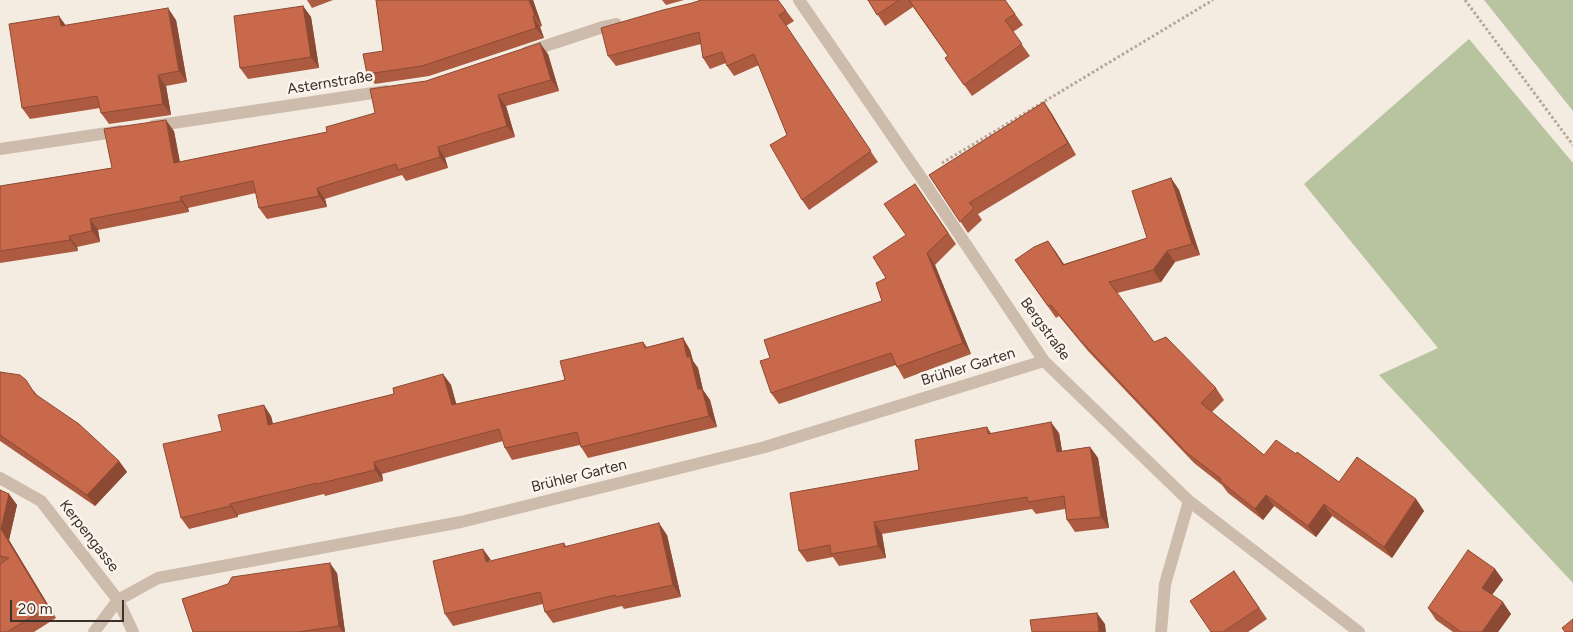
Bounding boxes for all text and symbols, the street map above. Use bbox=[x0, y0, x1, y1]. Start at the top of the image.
street label: Asternstraße bbox=[286, 67, 374, 99]
street label: Bergstraße bbox=[1016, 294, 1074, 364]
street label: Brühler Garten bbox=[919, 344, 1017, 390]
street label: Brühler Garten bbox=[529, 455, 629, 497]
street label: Kerpengasse bbox=[55, 496, 123, 576]
scale bar bbox=[12, 590, 126, 622]
text: 20 m bbox=[18, 600, 52, 618]

